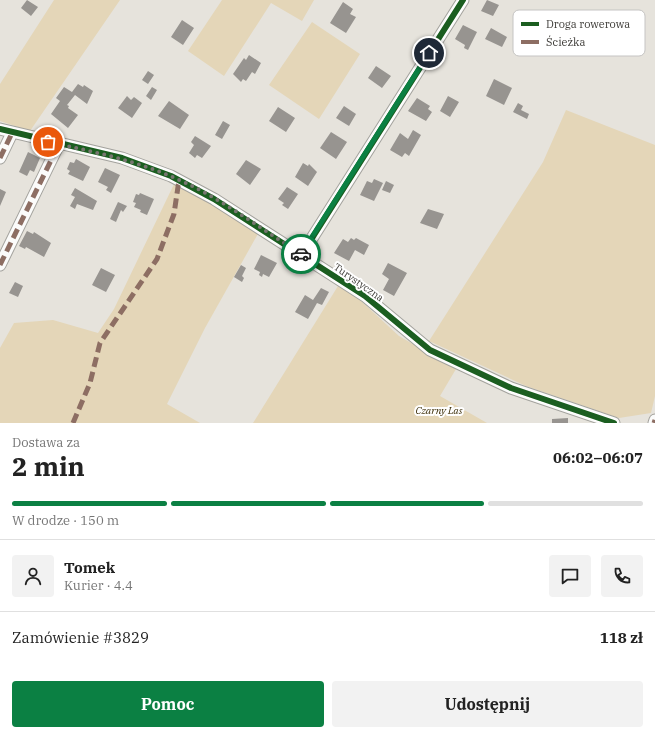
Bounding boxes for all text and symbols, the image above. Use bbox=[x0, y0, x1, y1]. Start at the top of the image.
legend bbox=[513, 10, 645, 56]
text: Droga rowerowa bbox=[546, 17, 630, 31]
text: Ścieżka bbox=[546, 35, 585, 49]
pin bbox=[412, 36, 446, 70]
icon: home bbox=[418, 42, 440, 64]
pin bbox=[31, 125, 65, 159]
icon: bag bbox=[37, 131, 59, 153]
courier bbox=[281, 234, 321, 274]
icon: car bbox=[290, 243, 312, 265]
street label: Turystyczna bbox=[331, 260, 387, 305]
park label: Czarny Las bbox=[416, 404, 463, 417]
text: Dostawa za bbox=[12, 434, 80, 451]
text: 06:02–06:07 bbox=[553, 448, 643, 467]
text: 2 min bbox=[12, 449, 85, 483]
text: W drodze · 150 m bbox=[12, 512, 119, 529]
button: person bbox=[12, 555, 54, 597]
button: chat bbox=[549, 555, 591, 597]
button: phone bbox=[601, 555, 643, 597]
text: Tomek bbox=[64, 558, 115, 577]
text: Kurier · 4.4 bbox=[64, 577, 133, 594]
text: Zamówienie #3829 bbox=[12, 628, 149, 647]
text: 118 zł bbox=[600, 628, 643, 647]
button: Pomoc bbox=[12, 681, 324, 727]
button: Udostępnij bbox=[332, 681, 643, 727]

